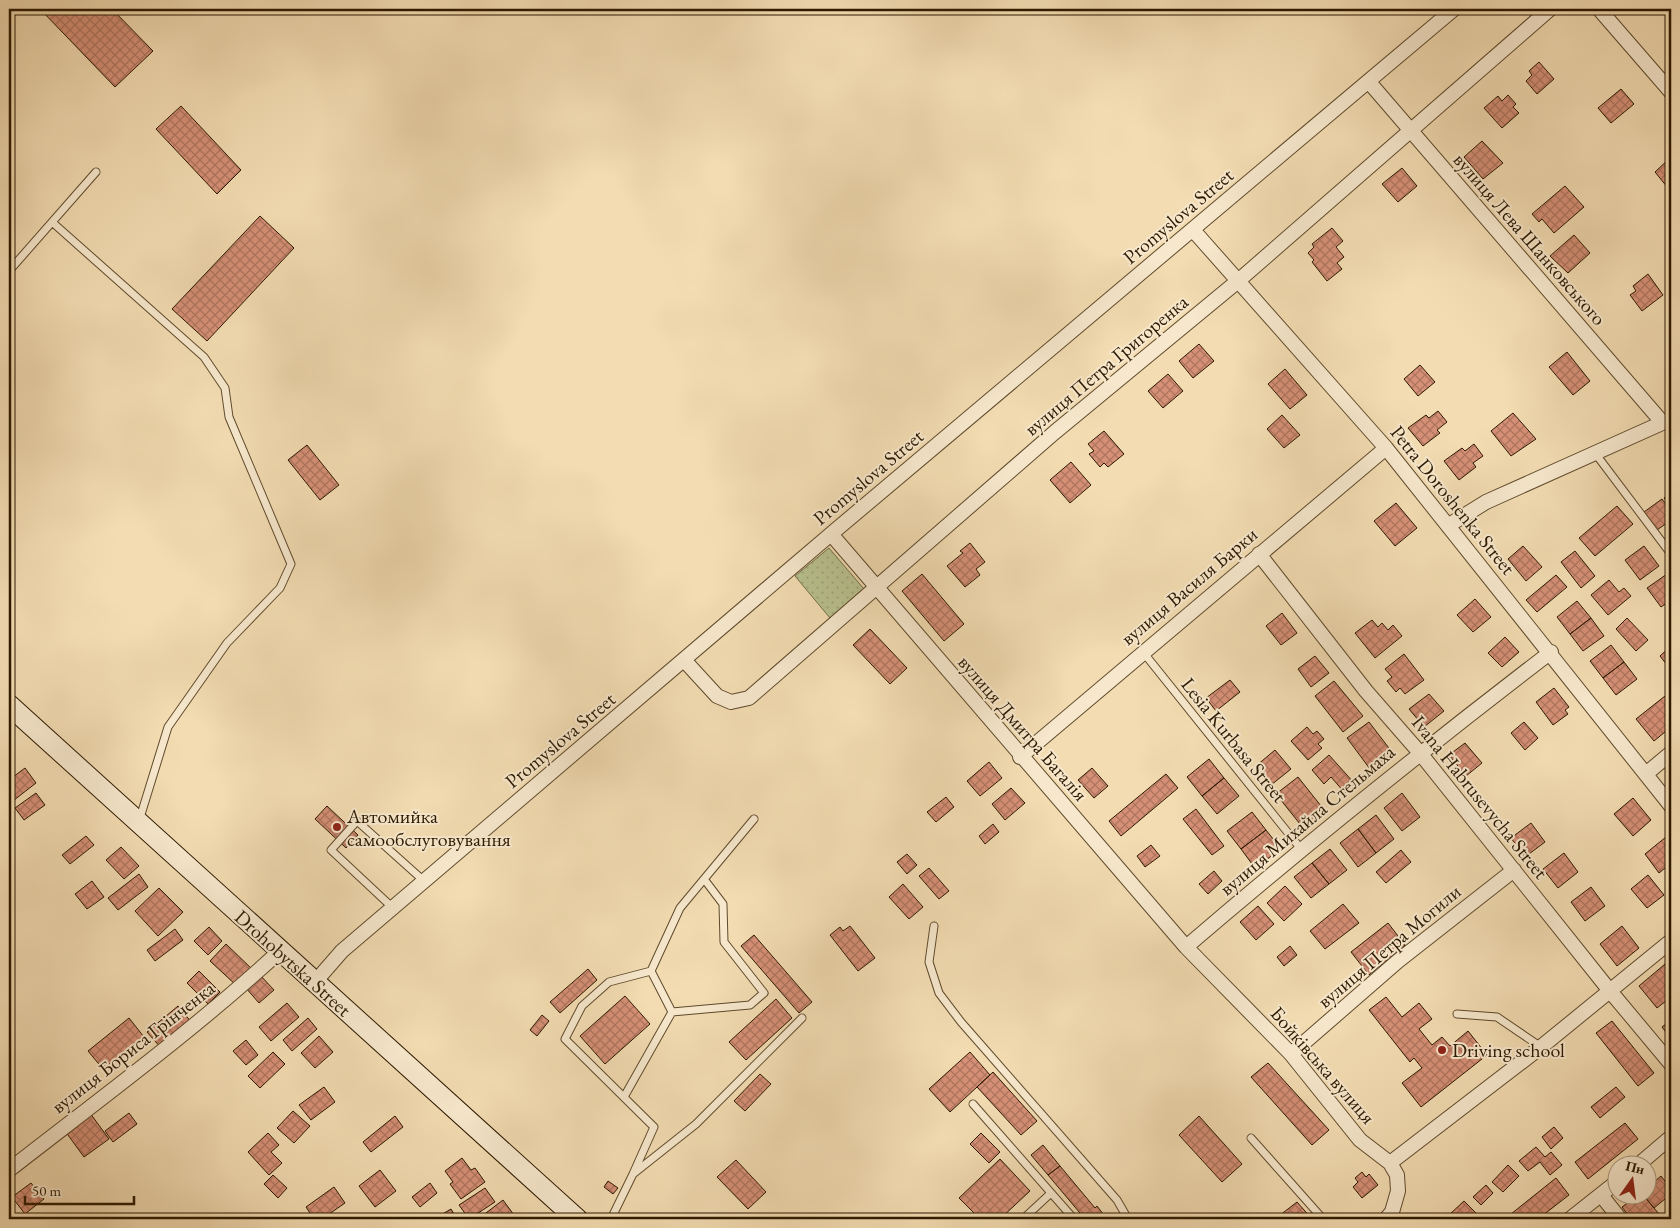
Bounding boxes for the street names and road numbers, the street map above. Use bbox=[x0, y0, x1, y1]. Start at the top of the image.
street label: вулиця Лева Шанковського bbox=[1448, 147, 1612, 331]
street label: Promyslova Street bbox=[1117, 162, 1239, 270]
street label: вулиця Петра Григоренка bbox=[1019, 289, 1193, 441]
street label: Petra Doroshenka Street bbox=[1385, 420, 1522, 581]
street label: Promyslova Street bbox=[807, 423, 929, 531]
street label: вулиця Василя Барки bbox=[1115, 521, 1263, 651]
street label: вулиця Дмитра Багалія bbox=[952, 650, 1094, 807]
street label: Lesia Kurbasa Street bbox=[1175, 672, 1293, 809]
street label: Promyslova Street bbox=[499, 686, 621, 794]
street label: Ivana Habrusevycha Street bbox=[1406, 710, 1554, 885]
street label: вулиця Михайла Стельмаха bbox=[1214, 739, 1400, 901]
street label: вулиця Петра Могили bbox=[1312, 878, 1467, 1014]
street label: Drohobytska Street bbox=[229, 904, 357, 1023]
street label: вулиця Бориса Грінченка bbox=[46, 975, 220, 1119]
street label: Бойківська вулиця bbox=[1265, 1001, 1381, 1129]

